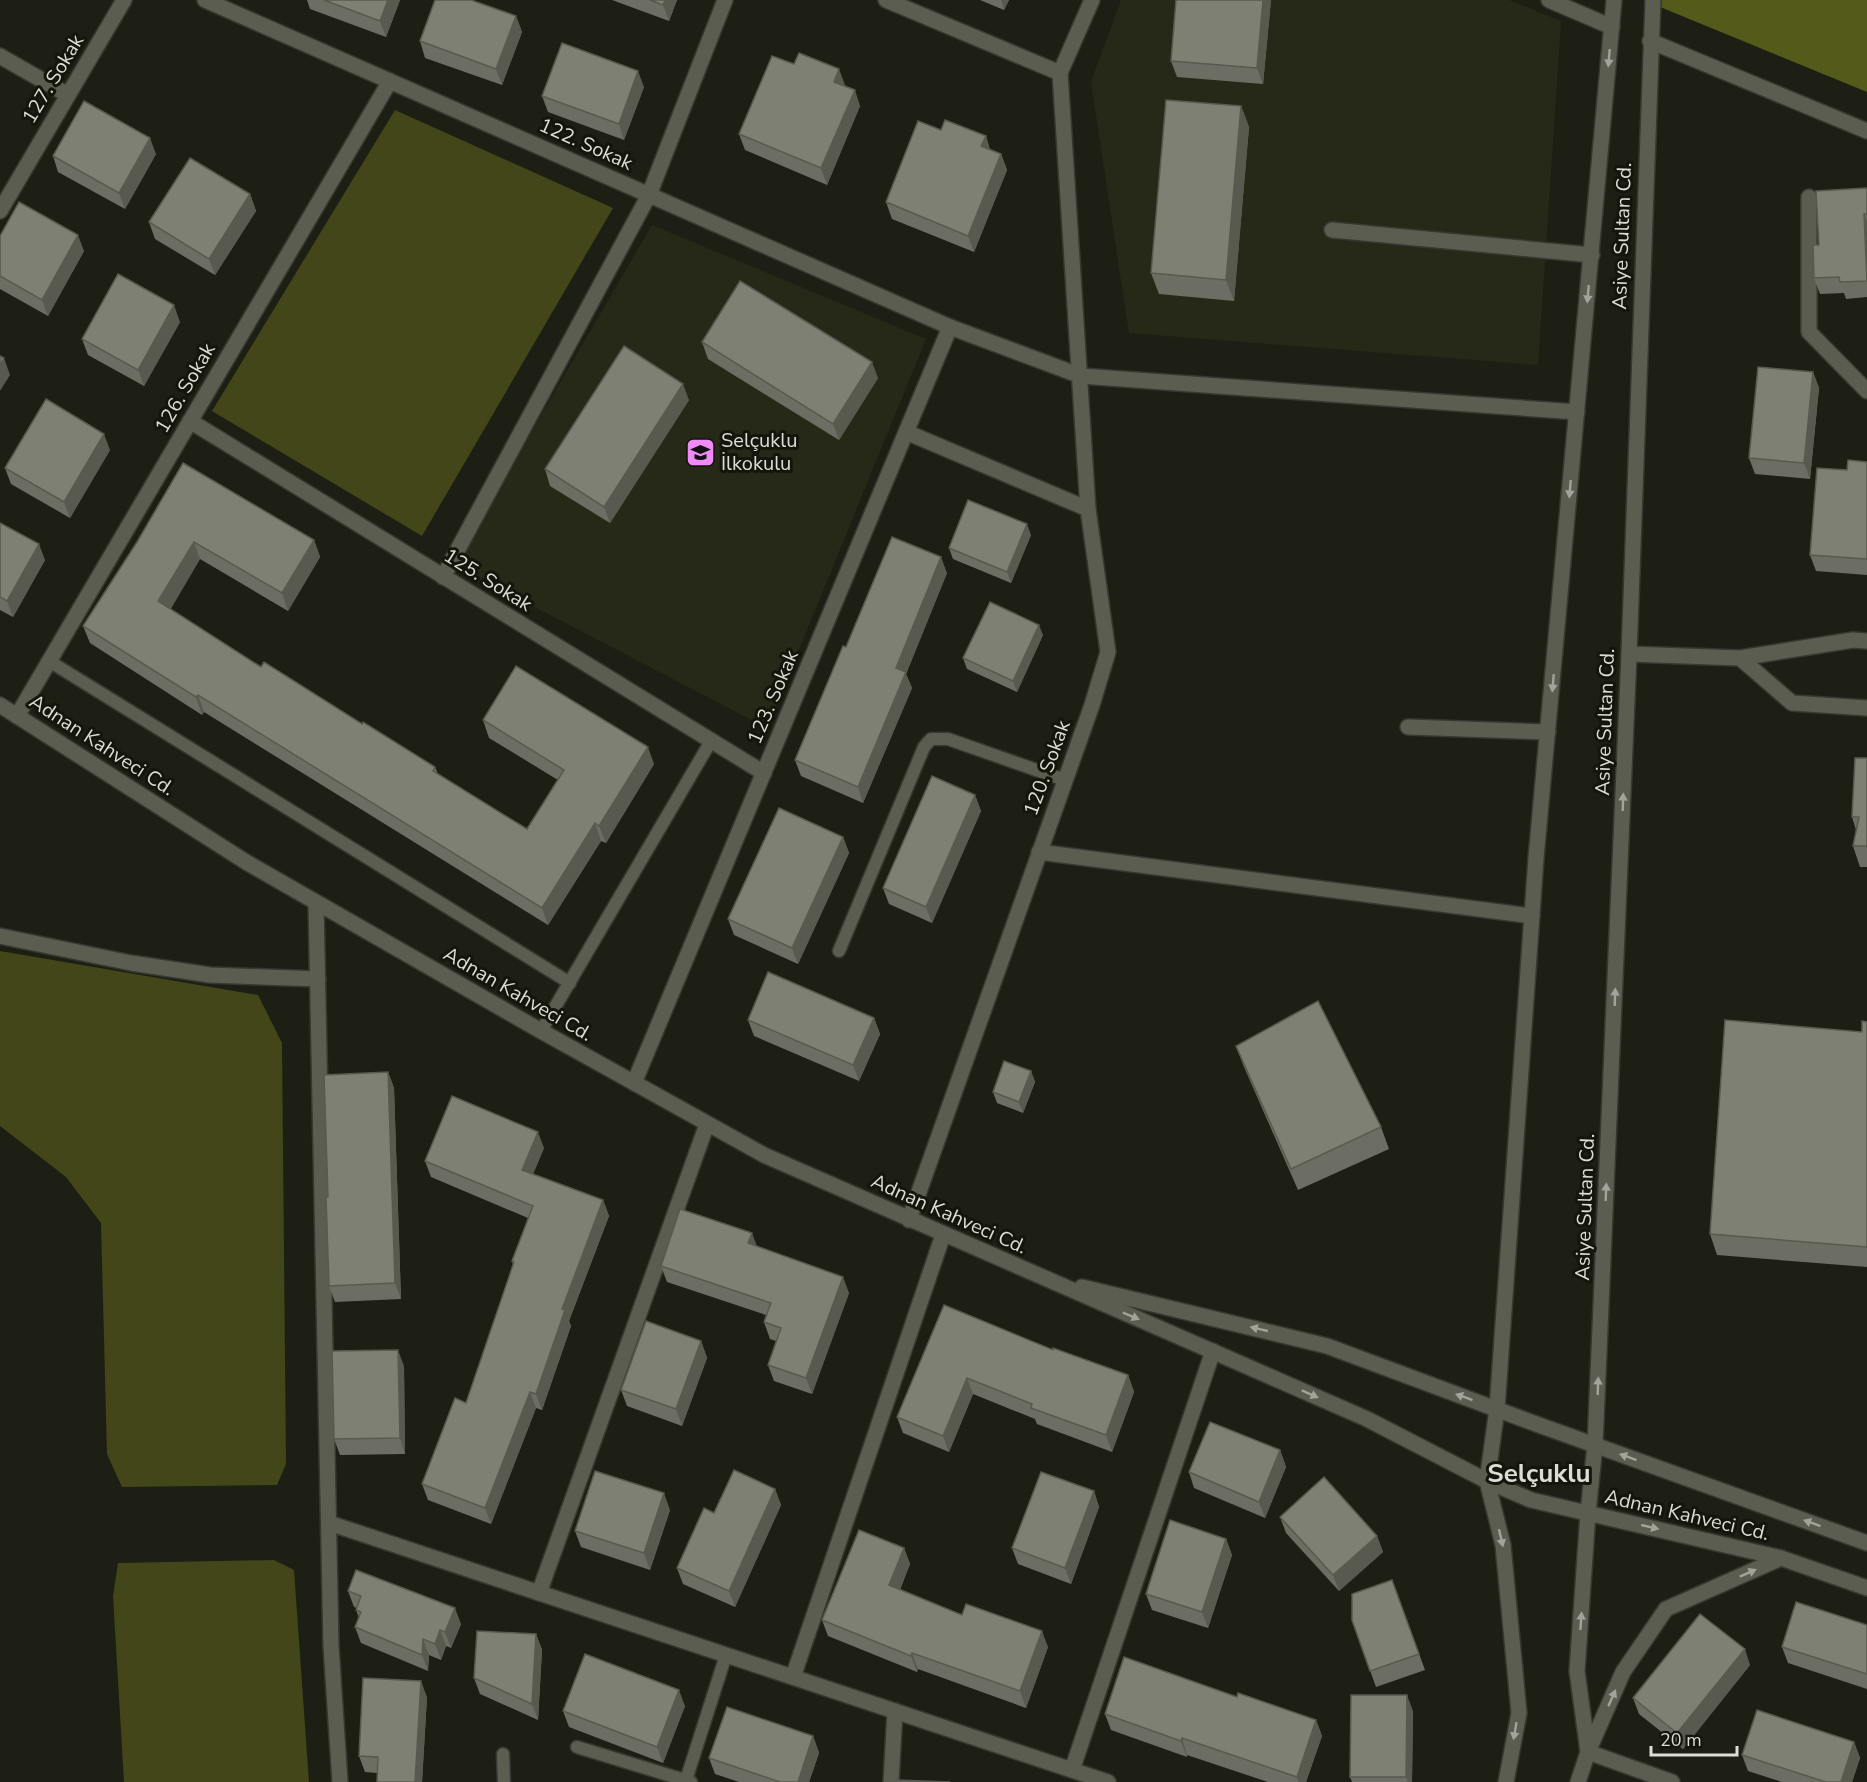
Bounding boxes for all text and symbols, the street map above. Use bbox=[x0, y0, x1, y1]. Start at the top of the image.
street label: 127. Sokak bbox=[16, 28, 91, 129]
one-way arrow bbox=[1604, 49, 1614, 68]
street label: 122. Sokak bbox=[535, 111, 638, 177]
street label: Asiye Sultan Cd. bbox=[1606, 162, 1638, 310]
one-way arrow bbox=[1583, 285, 1593, 304]
street label: 126. Sokak bbox=[148, 337, 222, 438]
place label: Selçuklu İlkokulu bbox=[721, 427, 797, 477]
school or university icon: Selçuklu İlkokulu bbox=[684, 436, 716, 468]
one-way arrow bbox=[1565, 479, 1575, 498]
street label: 125. Sokak bbox=[439, 542, 538, 618]
street label: 123. Sokak bbox=[741, 645, 805, 748]
street label: Asiye Sultan Cd. bbox=[1589, 648, 1621, 796]
one-way arrow bbox=[1548, 673, 1558, 692]
street label: Adnan Kahveci Cd. bbox=[24, 688, 180, 802]
street label: 120. Sokak bbox=[1017, 716, 1077, 819]
one-way arrow bbox=[1618, 792, 1627, 811]
street label: Adnan Kahveci Cd. bbox=[439, 940, 597, 1048]
one-way arrow bbox=[1610, 987, 1619, 1006]
street label: Asiye Sultan Cd. bbox=[1569, 1133, 1601, 1281]
street label: Adnan Kahveci Cd. bbox=[867, 1168, 1031, 1260]
one-way arrow bbox=[1602, 1182, 1611, 1201]
one-way arrow bbox=[1122, 1312, 1140, 1321]
one-way arrow bbox=[1250, 1324, 1268, 1334]
one-way arrow bbox=[1593, 1377, 1603, 1396]
one-way arrow bbox=[1301, 1389, 1318, 1398]
one-way arrow bbox=[1455, 1391, 1473, 1401]
one-way arrow bbox=[1619, 1451, 1637, 1461]
district label: Selçuklu bbox=[1487, 1456, 1591, 1491]
street label: Adnan Kahveci Cd. bbox=[1602, 1483, 1772, 1547]
one-way arrow bbox=[1803, 1517, 1821, 1527]
one-way arrow bbox=[1641, 1523, 1659, 1533]
one-way arrow bbox=[1496, 1528, 1506, 1547]
one-way arrow bbox=[1740, 1568, 1757, 1577]
one-way arrow bbox=[1576, 1612, 1585, 1631]
one-way arrow bbox=[1607, 1690, 1616, 1707]
scale bar bbox=[1651, 1719, 1736, 1757]
one-way arrow bbox=[1510, 1722, 1519, 1741]
text: 20 m bbox=[1660, 1728, 1702, 1752]

